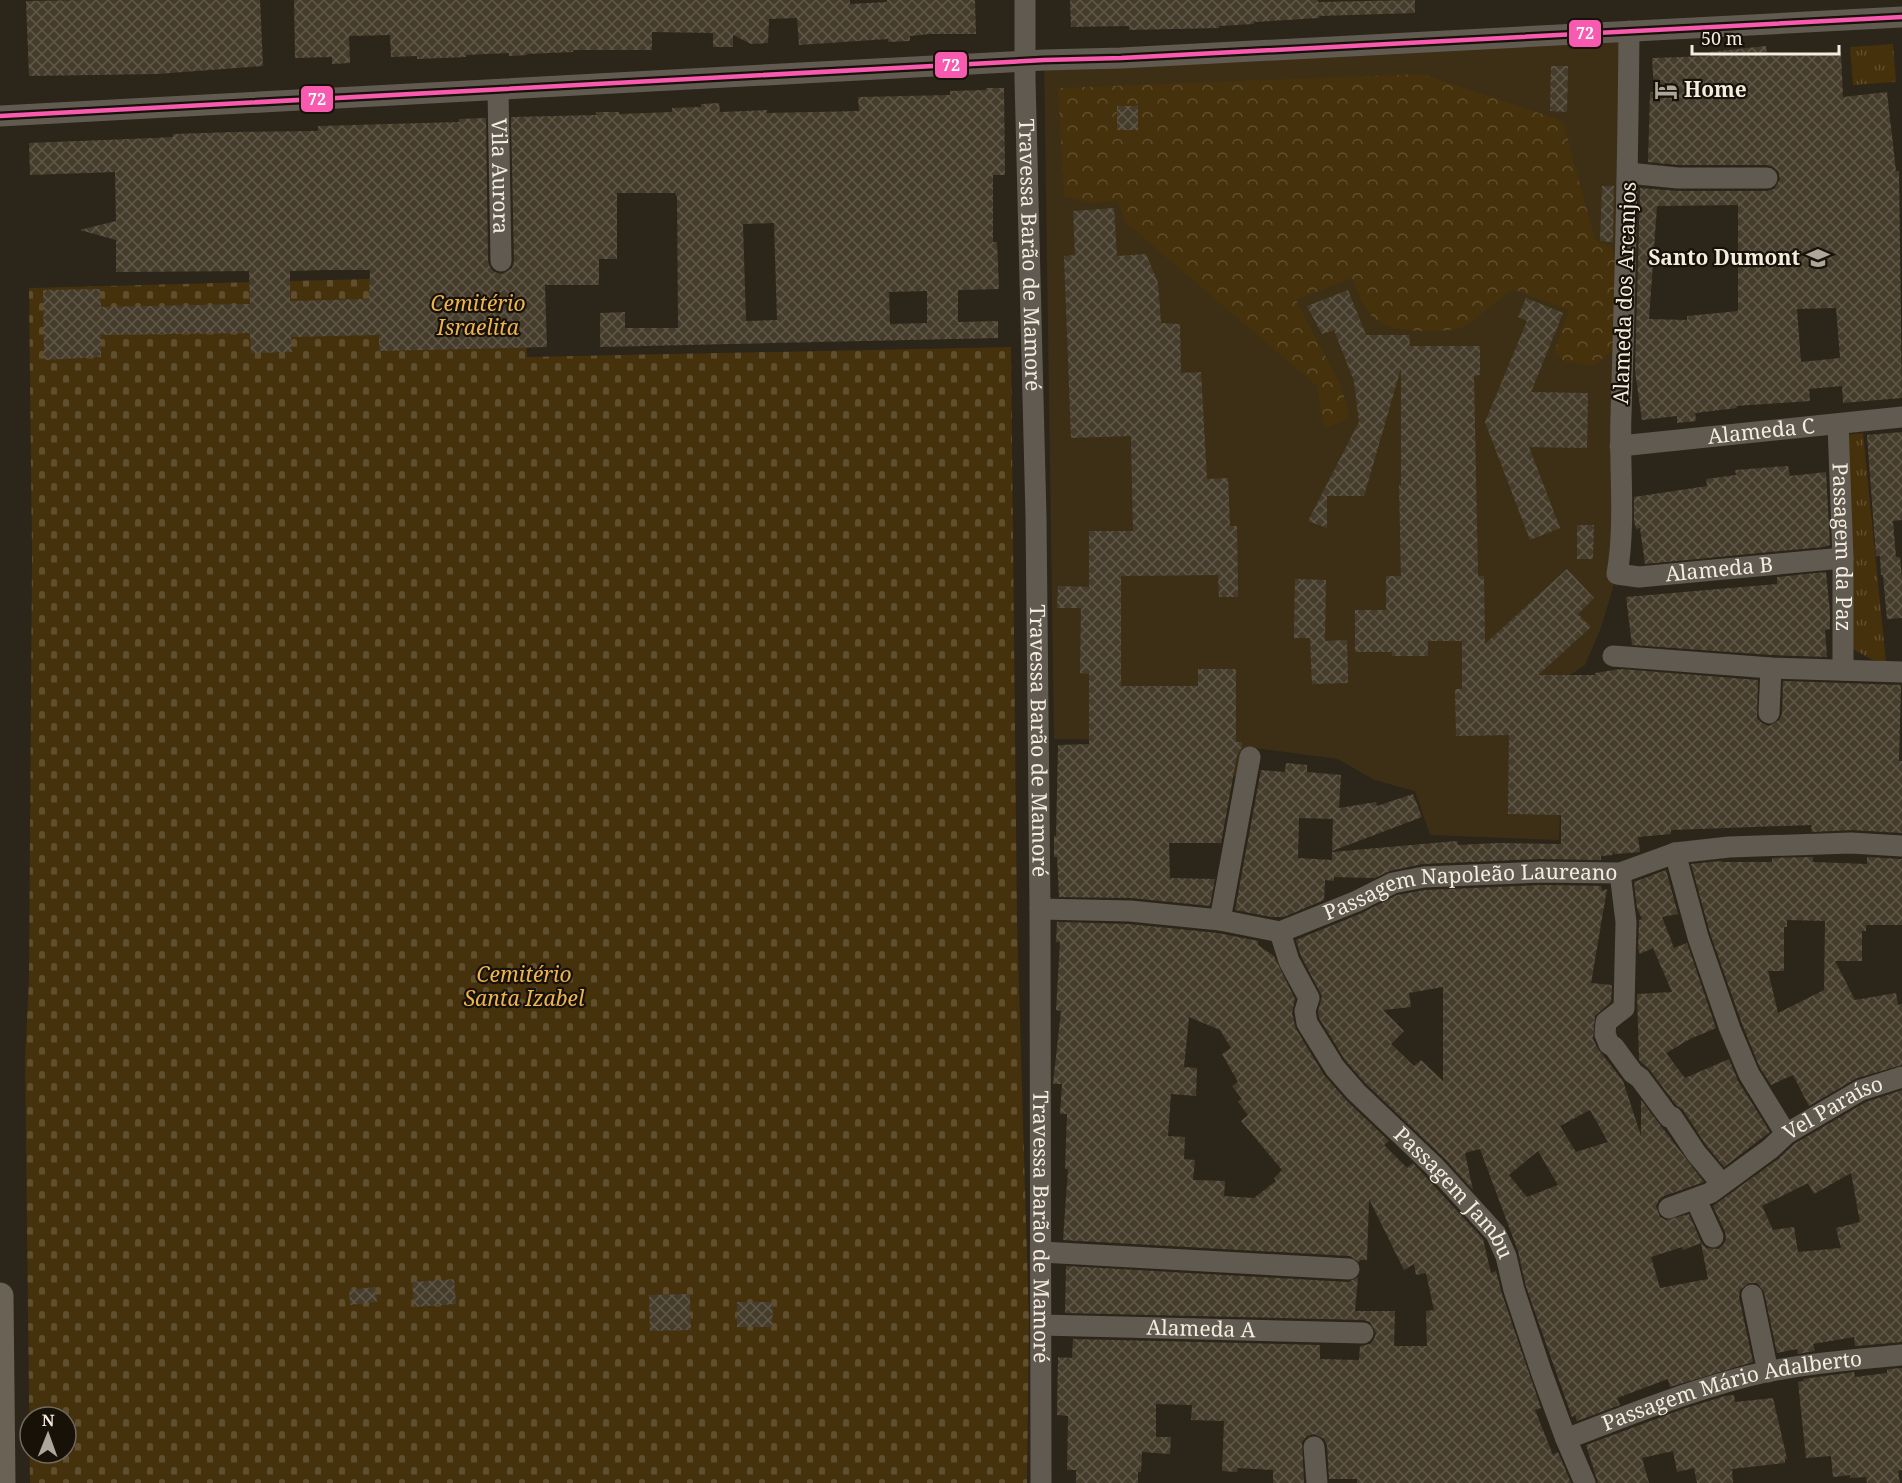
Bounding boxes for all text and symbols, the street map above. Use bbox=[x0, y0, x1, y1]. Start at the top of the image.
scale bar bbox=[1692, 18, 1839, 56]
line badge: 72 bbox=[1568, 19, 1602, 48]
text: 72 bbox=[1576, 22, 1594, 44]
text: 50 m bbox=[1701, 26, 1743, 50]
line badge: 72 bbox=[934, 51, 968, 79]
text: 72 bbox=[942, 54, 960, 76]
place label: Home bbox=[1684, 75, 1747, 103]
hotel icon: Home bbox=[1653, 77, 1679, 103]
line badge: 72 bbox=[300, 85, 334, 113]
text: 72 bbox=[308, 88, 326, 110]
street label: Vila Aurora bbox=[485, 118, 516, 234]
street label: Travessa Barão de Mamoré bbox=[1013, 118, 1048, 392]
street label: Alameda dos Arcanjos bbox=[1606, 181, 1642, 405]
place label: Santo Dumont bbox=[1648, 243, 1800, 271]
school or university icon: Santo Dumont bbox=[1805, 245, 1831, 271]
park label: Cemitério Israelita bbox=[430, 289, 526, 341]
street label: Alameda C bbox=[1706, 411, 1816, 450]
street label: Passagem da Paz bbox=[1826, 462, 1858, 631]
street label: Alameda B bbox=[1664, 550, 1774, 587]
street label: Travessa Barão de Mamoré bbox=[1024, 604, 1055, 877]
street label: Passagem Napoleão Laureano bbox=[1319, 857, 1618, 926]
park label: Cemitério Santa Izabel bbox=[464, 960, 585, 1012]
street label: Vel Paraíso bbox=[1777, 1069, 1886, 1146]
street label: Travessa Barão de Mamoré bbox=[1027, 1090, 1056, 1363]
street label: Passagem Jambu bbox=[1388, 1120, 1520, 1263]
street label: Alameda A bbox=[1146, 1313, 1256, 1343]
street label: Passagem Mário Adalberto bbox=[1598, 1344, 1863, 1437]
north arrow bbox=[18, 1405, 78, 1465]
text: N bbox=[42, 1409, 55, 1431]

